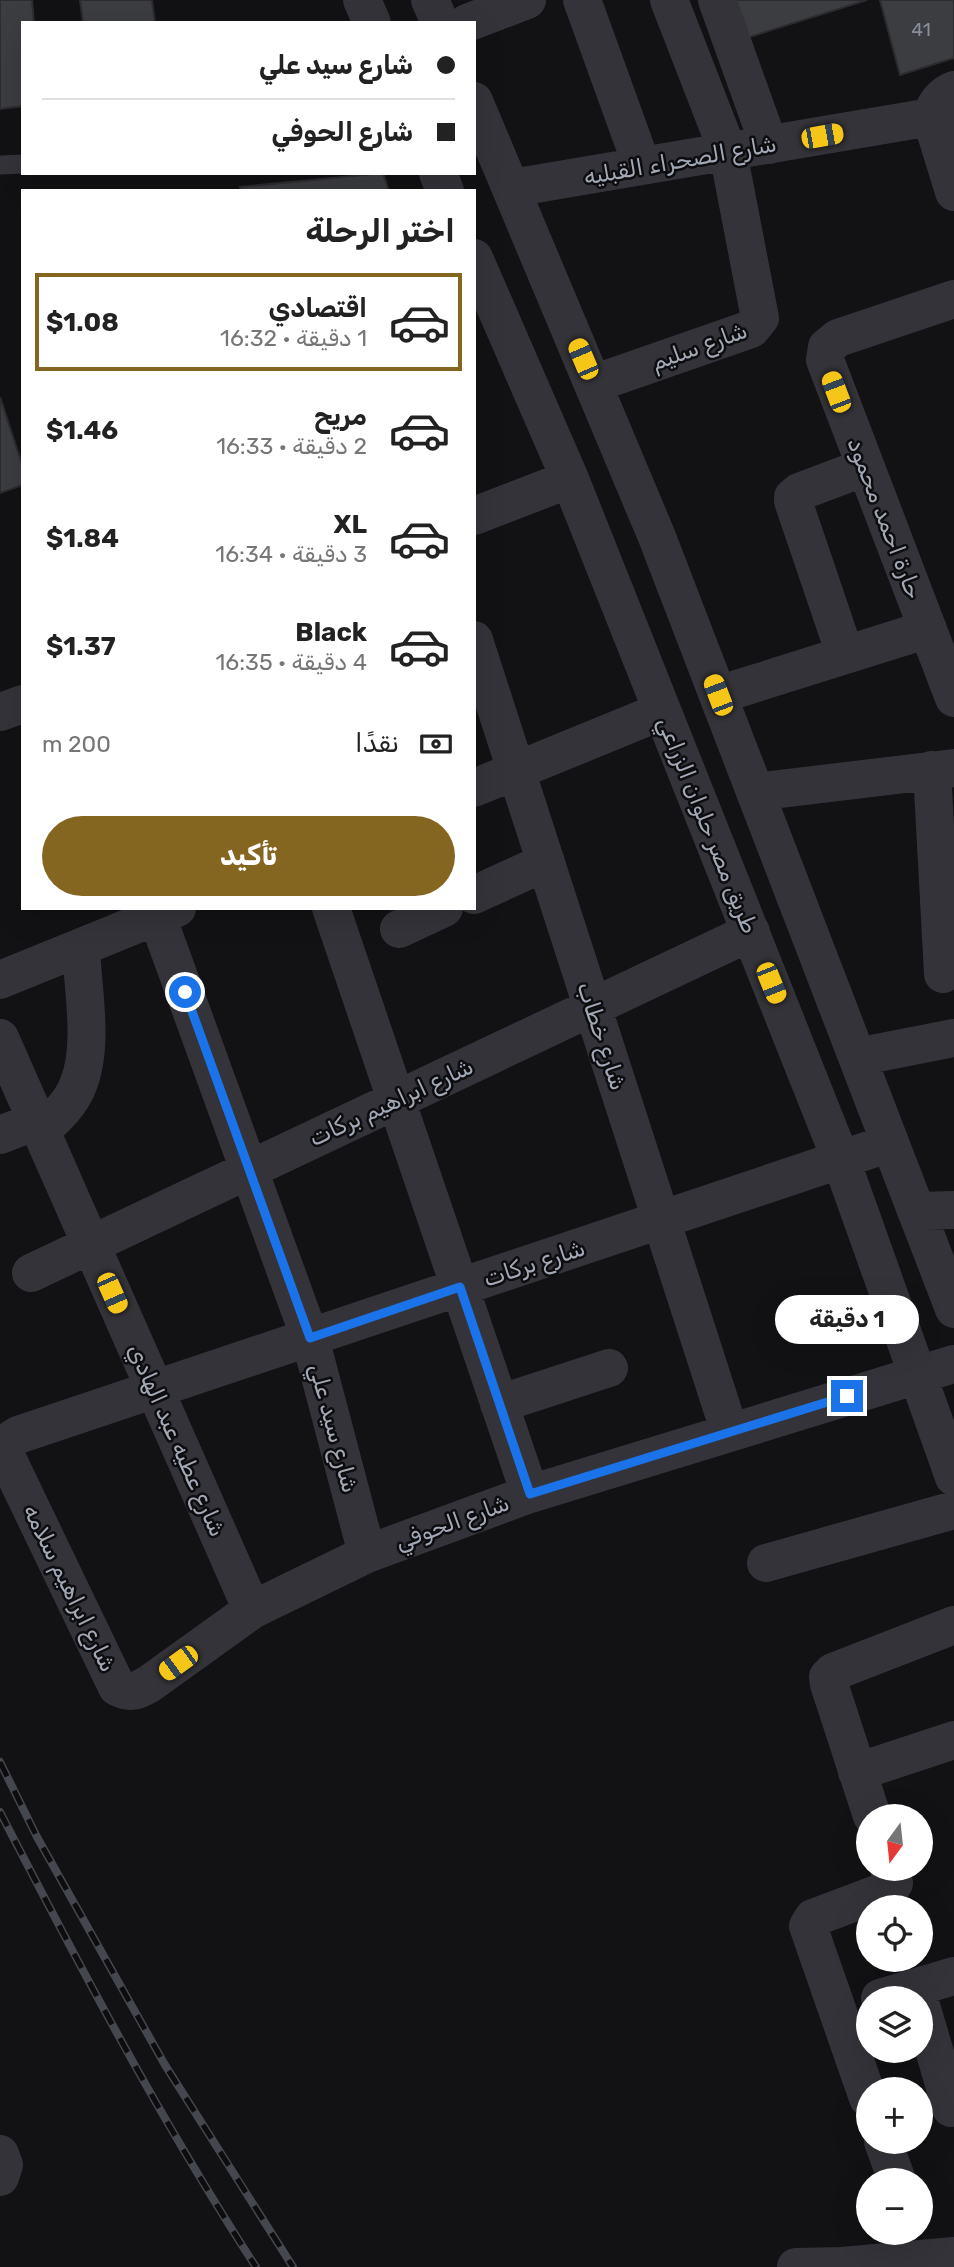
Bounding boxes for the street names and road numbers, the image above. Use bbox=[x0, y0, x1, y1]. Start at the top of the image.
street label: شارع الصحراء القبليه bbox=[581, 129, 779, 193]
street label: شارع سليم bbox=[647, 316, 752, 378]
street label: حارة احمد محمود bbox=[841, 433, 929, 603]
street label: طريق مصر حلوان الزراعي bbox=[649, 712, 764, 939]
street label: شارع خطاب bbox=[569, 978, 633, 1094]
street label: شارع ابراهيم بركات bbox=[304, 1052, 478, 1154]
street label: شارع بركات bbox=[480, 1233, 589, 1294]
street label: شارع عطيه عبد الهادي bbox=[119, 1339, 232, 1542]
street label: شارع سيد علي bbox=[300, 1360, 365, 1496]
street label: شارع الحوفي bbox=[391, 1488, 514, 1558]
street label: شارع ابراهيم سلامه bbox=[16, 1500, 123, 1677]

